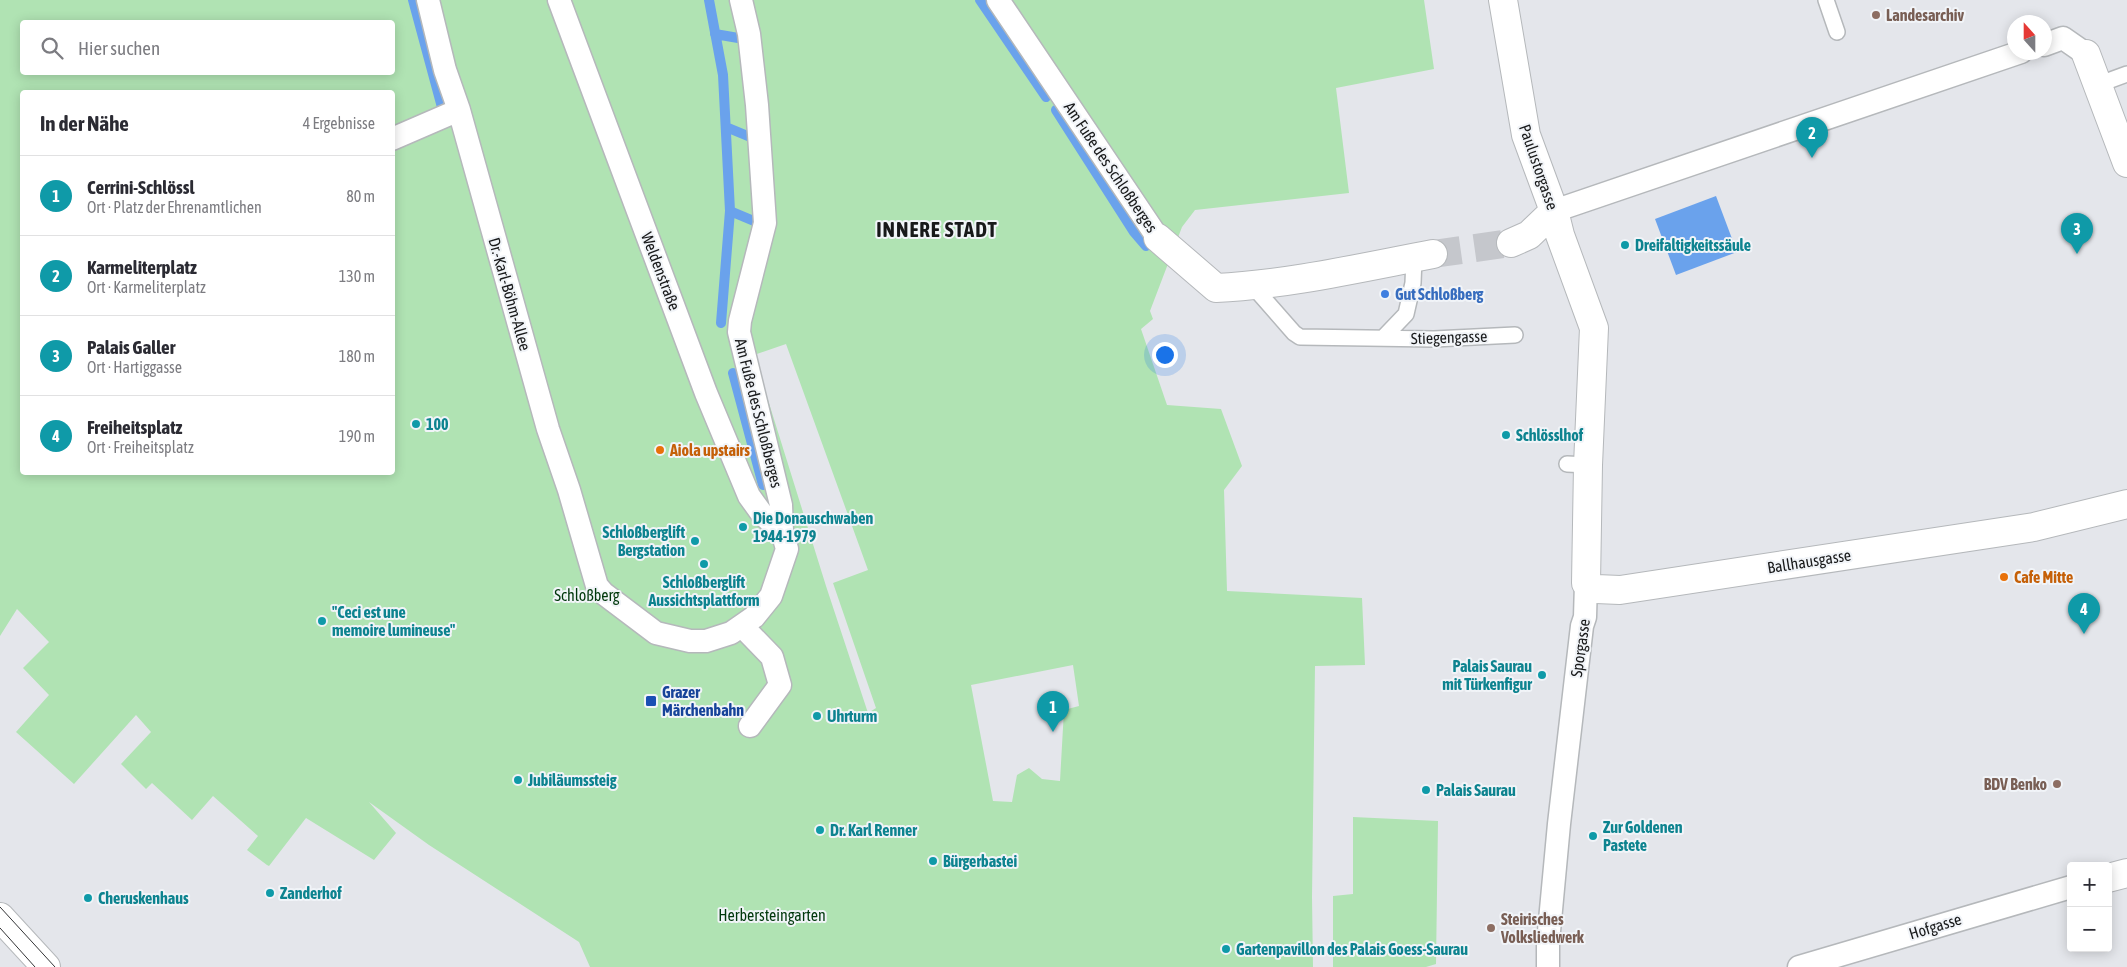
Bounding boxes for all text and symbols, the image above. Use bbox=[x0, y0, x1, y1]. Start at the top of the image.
place label: Landesarchiv bbox=[1886, 6, 1964, 24]
marker: Landesarchiv bbox=[1870, 9, 1882, 21]
north arrow bbox=[2007, 15, 2052, 60]
search box bbox=[20, 20, 395, 75]
icon: search bbox=[38, 34, 66, 62]
text: Hier suchen bbox=[78, 37, 160, 59]
street label: Am Fuße des Schloßberges bbox=[1060, 98, 1162, 236]
text: In der Nähe bbox=[40, 111, 129, 135]
text: 4 Ergebnisse bbox=[303, 114, 375, 132]
pin: 2 bbox=[1796, 117, 1828, 158]
street label: Paulustorgasse bbox=[1515, 122, 1562, 212]
text: Cerrini-Schlössl bbox=[87, 176, 195, 198]
text: 1 bbox=[52, 187, 60, 205]
text: 80 m bbox=[346, 187, 375, 205]
text: Ort · Platz der Ehrenamtlichen bbox=[87, 198, 262, 216]
pin: 3 bbox=[2061, 213, 2093, 254]
district label: INNERE STADT bbox=[876, 217, 998, 241]
street label: Weldenstraße bbox=[638, 230, 684, 312]
street label: Dr.-Karl-Böhm-Allee bbox=[485, 235, 535, 353]
place label: Dreifaltigkeitssäule bbox=[1635, 236, 1751, 254]
marker: Dreifaltigkeitssäule bbox=[1619, 239, 1631, 251]
text: Karmeliterplatz bbox=[87, 256, 197, 278]
text: 2 bbox=[52, 267, 60, 285]
text: 130 m bbox=[339, 267, 375, 285]
text: Ort · Karmeliterplatz bbox=[87, 278, 206, 296]
place label: Gut Schloßberg bbox=[1395, 285, 1484, 303]
marker: Gut Schloßberg bbox=[1379, 288, 1391, 300]
street label: Stiegengasse bbox=[1410, 327, 1488, 348]
text: Palais Galler bbox=[87, 336, 175, 358]
street label: Am Fuße des Schloßberges bbox=[731, 336, 786, 490]
your location bbox=[1152, 342, 1178, 368]
text: 3 bbox=[52, 347, 60, 365]
text: 180 m bbox=[339, 347, 375, 365]
text: Ort · Hartiggasse bbox=[87, 358, 182, 376]
place label: 100 bbox=[426, 415, 449, 433]
text: Freiheitsplatz bbox=[87, 416, 182, 438]
marker: 100 bbox=[410, 418, 422, 430]
place label: Schlösslhof bbox=[1516, 426, 1584, 444]
text: 4 bbox=[52, 427, 60, 445]
text: 190 m bbox=[339, 427, 375, 445]
marker: Schlösslhof bbox=[1500, 429, 1512, 441]
text: Ort · Freiheitsplatz bbox=[87, 438, 194, 456]
place label: Aiola upstairs bbox=[669, 441, 750, 459]
marker: Aiola upstairs bbox=[654, 444, 666, 456]
place label: Die Donauschwaben 1944-1979 bbox=[753, 509, 874, 545]
marker: Die Donauschwaben 1944-1979 bbox=[737, 521, 749, 533]
place label: Schloßberglift Bergstation bbox=[603, 523, 685, 559]
marker: Schloßberglift Bergstation bbox=[689, 535, 701, 547]
street label: Ballhausgasse bbox=[1766, 545, 1852, 577]
marker: Schloßberglift Aussichtsplattform bbox=[698, 558, 710, 570]
place label: Cafe Mitte bbox=[2014, 568, 2073, 586]
marker: Cafe Mitte bbox=[1998, 571, 2010, 583]
place label: Schloßberglift Aussichtsplattform bbox=[647, 573, 760, 609]
park label: Schloßberg bbox=[554, 586, 620, 605]
pin: 4 bbox=[2068, 593, 2100, 634]
place label: "Ceci est une memoire lumineuse" bbox=[332, 603, 456, 639]
marker: "Ceci est une memoire lumineuse" bbox=[316, 615, 328, 627]
street label: Sporgasse bbox=[1567, 618, 1594, 678]
place label: Palais Saurau mit Türkenfigur bbox=[1442, 657, 1532, 693]
marker: Palais Saurau mit Türkenfigur bbox=[1536, 669, 1548, 681]
place label: Grazer Märchenbahn bbox=[662, 683, 744, 719]
pin: 1 bbox=[1037, 691, 1069, 732]
marker: Grazer Märchenbahn bbox=[644, 694, 658, 708]
place label: Uhrturm bbox=[827, 707, 877, 725]
marker: Uhrturm bbox=[811, 710, 823, 722]
place label: Jubiläumssteig bbox=[527, 771, 617, 789]
marker: Jubiläumssteig bbox=[512, 774, 524, 786]
place label: BDV Benko bbox=[1984, 775, 2047, 793]
marker: BDV Benko bbox=[2051, 778, 2063, 790]
place label: Palais Saurau bbox=[1436, 781, 1516, 799]
marker: Palais Saurau bbox=[1420, 784, 1432, 796]
place label: Zur Goldenen Pastete bbox=[1603, 818, 1683, 854]
place label: Dr. Karl Renner bbox=[830, 821, 917, 839]
marker: Dr. Karl Renner bbox=[814, 824, 826, 836]
marker: Zur Goldenen Pastete bbox=[1587, 830, 1599, 842]
place label: Bürgerbastei bbox=[943, 852, 1017, 870]
marker: Bürgerbastei bbox=[927, 855, 939, 867]
map controls bbox=[2067, 862, 2112, 952]
button: + bbox=[2067, 862, 2112, 907]
place label: Zanderhof bbox=[280, 884, 342, 902]
marker: Zanderhof bbox=[264, 887, 276, 899]
place label: Cheruskenhaus bbox=[98, 889, 189, 907]
marker: Cheruskenhaus bbox=[82, 892, 94, 904]
park label: Herbersteingarten bbox=[718, 906, 826, 925]
button: − bbox=[2067, 907, 2112, 952]
place label: Steirisches Volksliedwerk bbox=[1500, 910, 1585, 946]
street label: Hofgasse bbox=[1907, 910, 1964, 943]
marker: Steirisches Volksliedwerk bbox=[1485, 922, 1497, 934]
place label: Gartenpavillon des Palais Goess-Saurau bbox=[1236, 940, 1468, 958]
marker: Gartenpavillon des Palais Goess-Saurau bbox=[1220, 943, 1232, 955]

